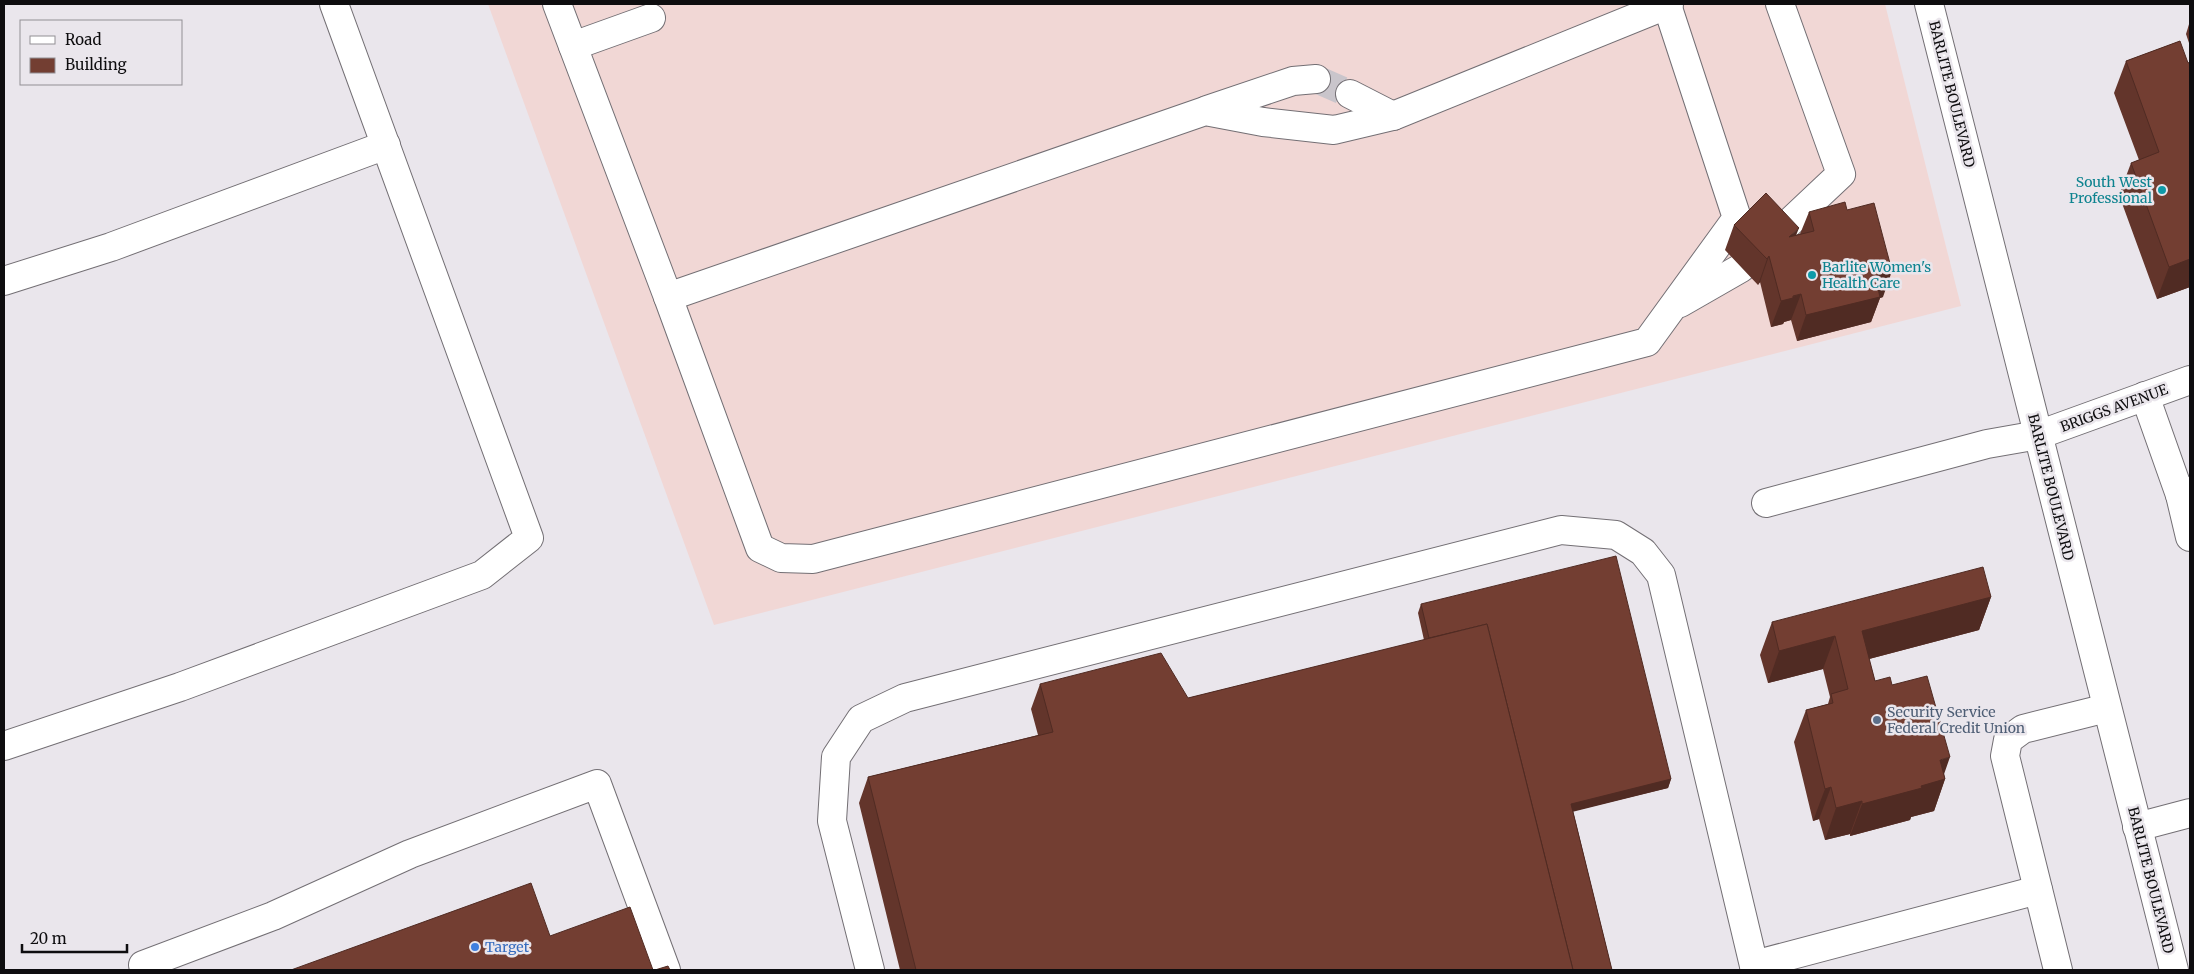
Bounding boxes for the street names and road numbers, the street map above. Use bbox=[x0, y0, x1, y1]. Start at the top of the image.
street label: BARLITE BOULEVARD bbox=[1925, 19, 1979, 170]
street label: BRIGGS AVENUE bbox=[2058, 380, 2170, 436]
street label: BARLITE BOULEVARD bbox=[2024, 412, 2078, 563]
street label: BARLITE BOULEVARD bbox=[2124, 805, 2178, 956]

